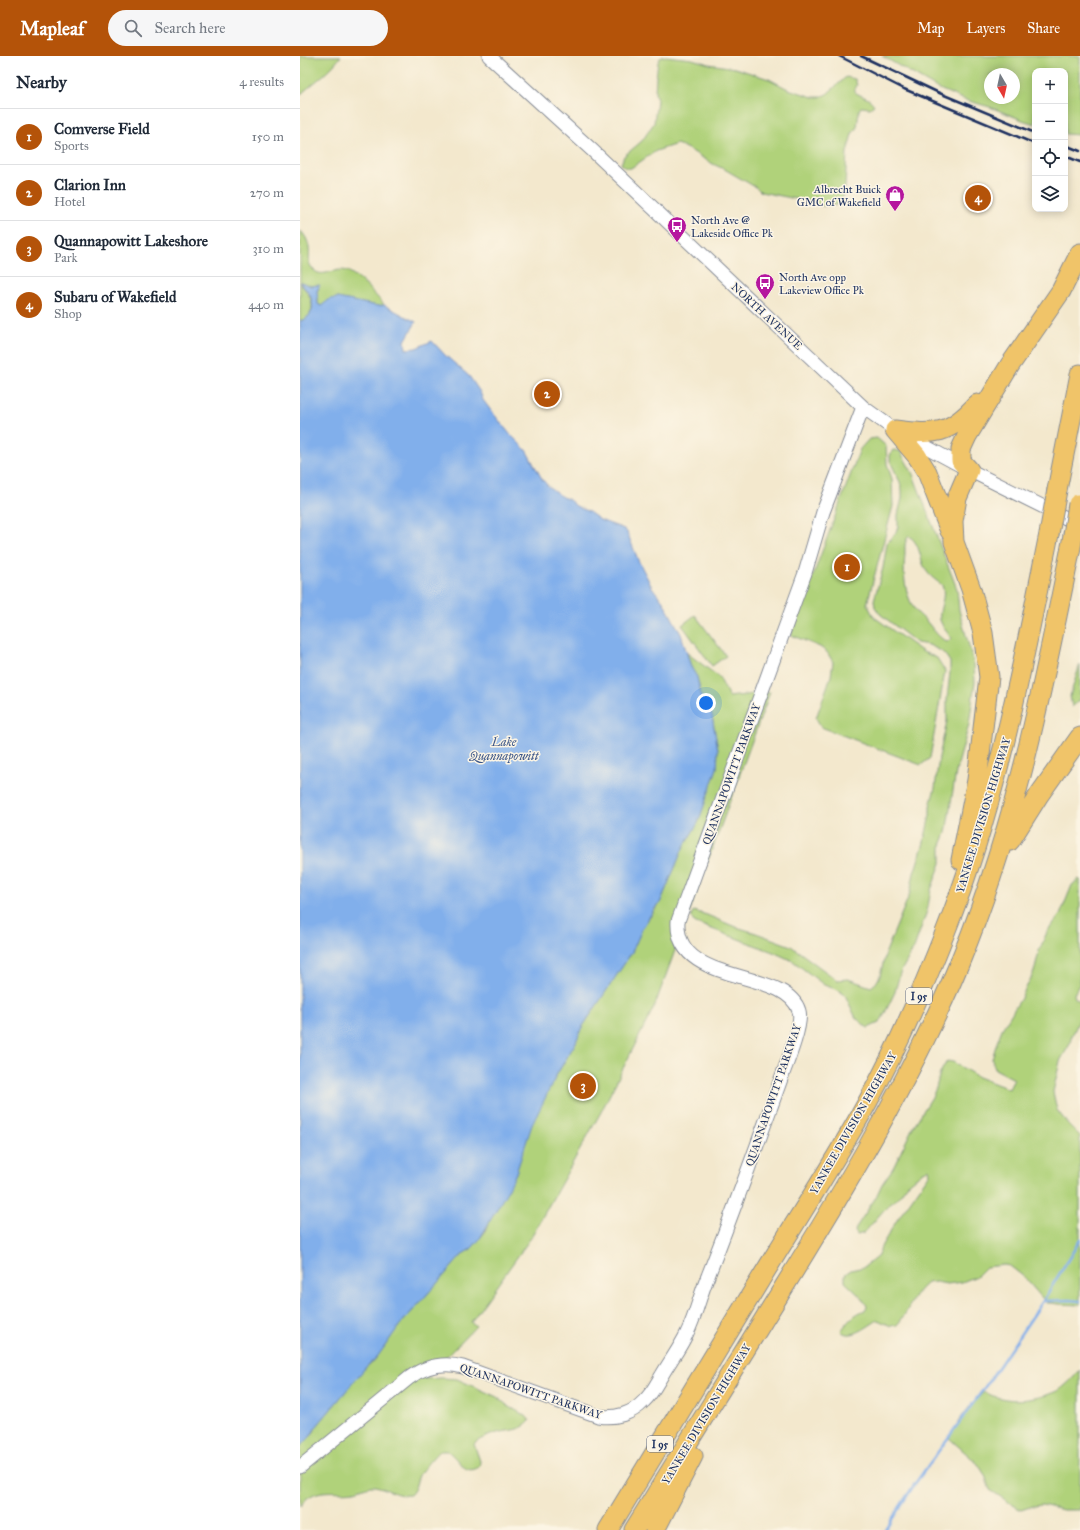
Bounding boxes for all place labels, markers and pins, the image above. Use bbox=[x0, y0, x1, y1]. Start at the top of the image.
place label: Albrecht Buick GMC of Wakefield bbox=[797, 183, 882, 209]
pin: 4 bbox=[965, 183, 991, 213]
shop icon: Albrecht Buick GMC of Wakefield bbox=[884, 184, 906, 212]
place label: North Ave @ Lakeside Office Pk bbox=[691, 214, 774, 240]
bus stop icon: North Ave @ Lakeside Office Pk bbox=[666, 215, 688, 243]
place label: North Ave opp Lakeview Office Pk bbox=[779, 271, 865, 297]
bus stop icon: North Ave opp Lakeview Office Pk bbox=[754, 272, 776, 300]
pin: 2 bbox=[534, 379, 560, 409]
pin: 1 bbox=[834, 552, 860, 582]
pin: 3 bbox=[570, 1071, 596, 1101]

